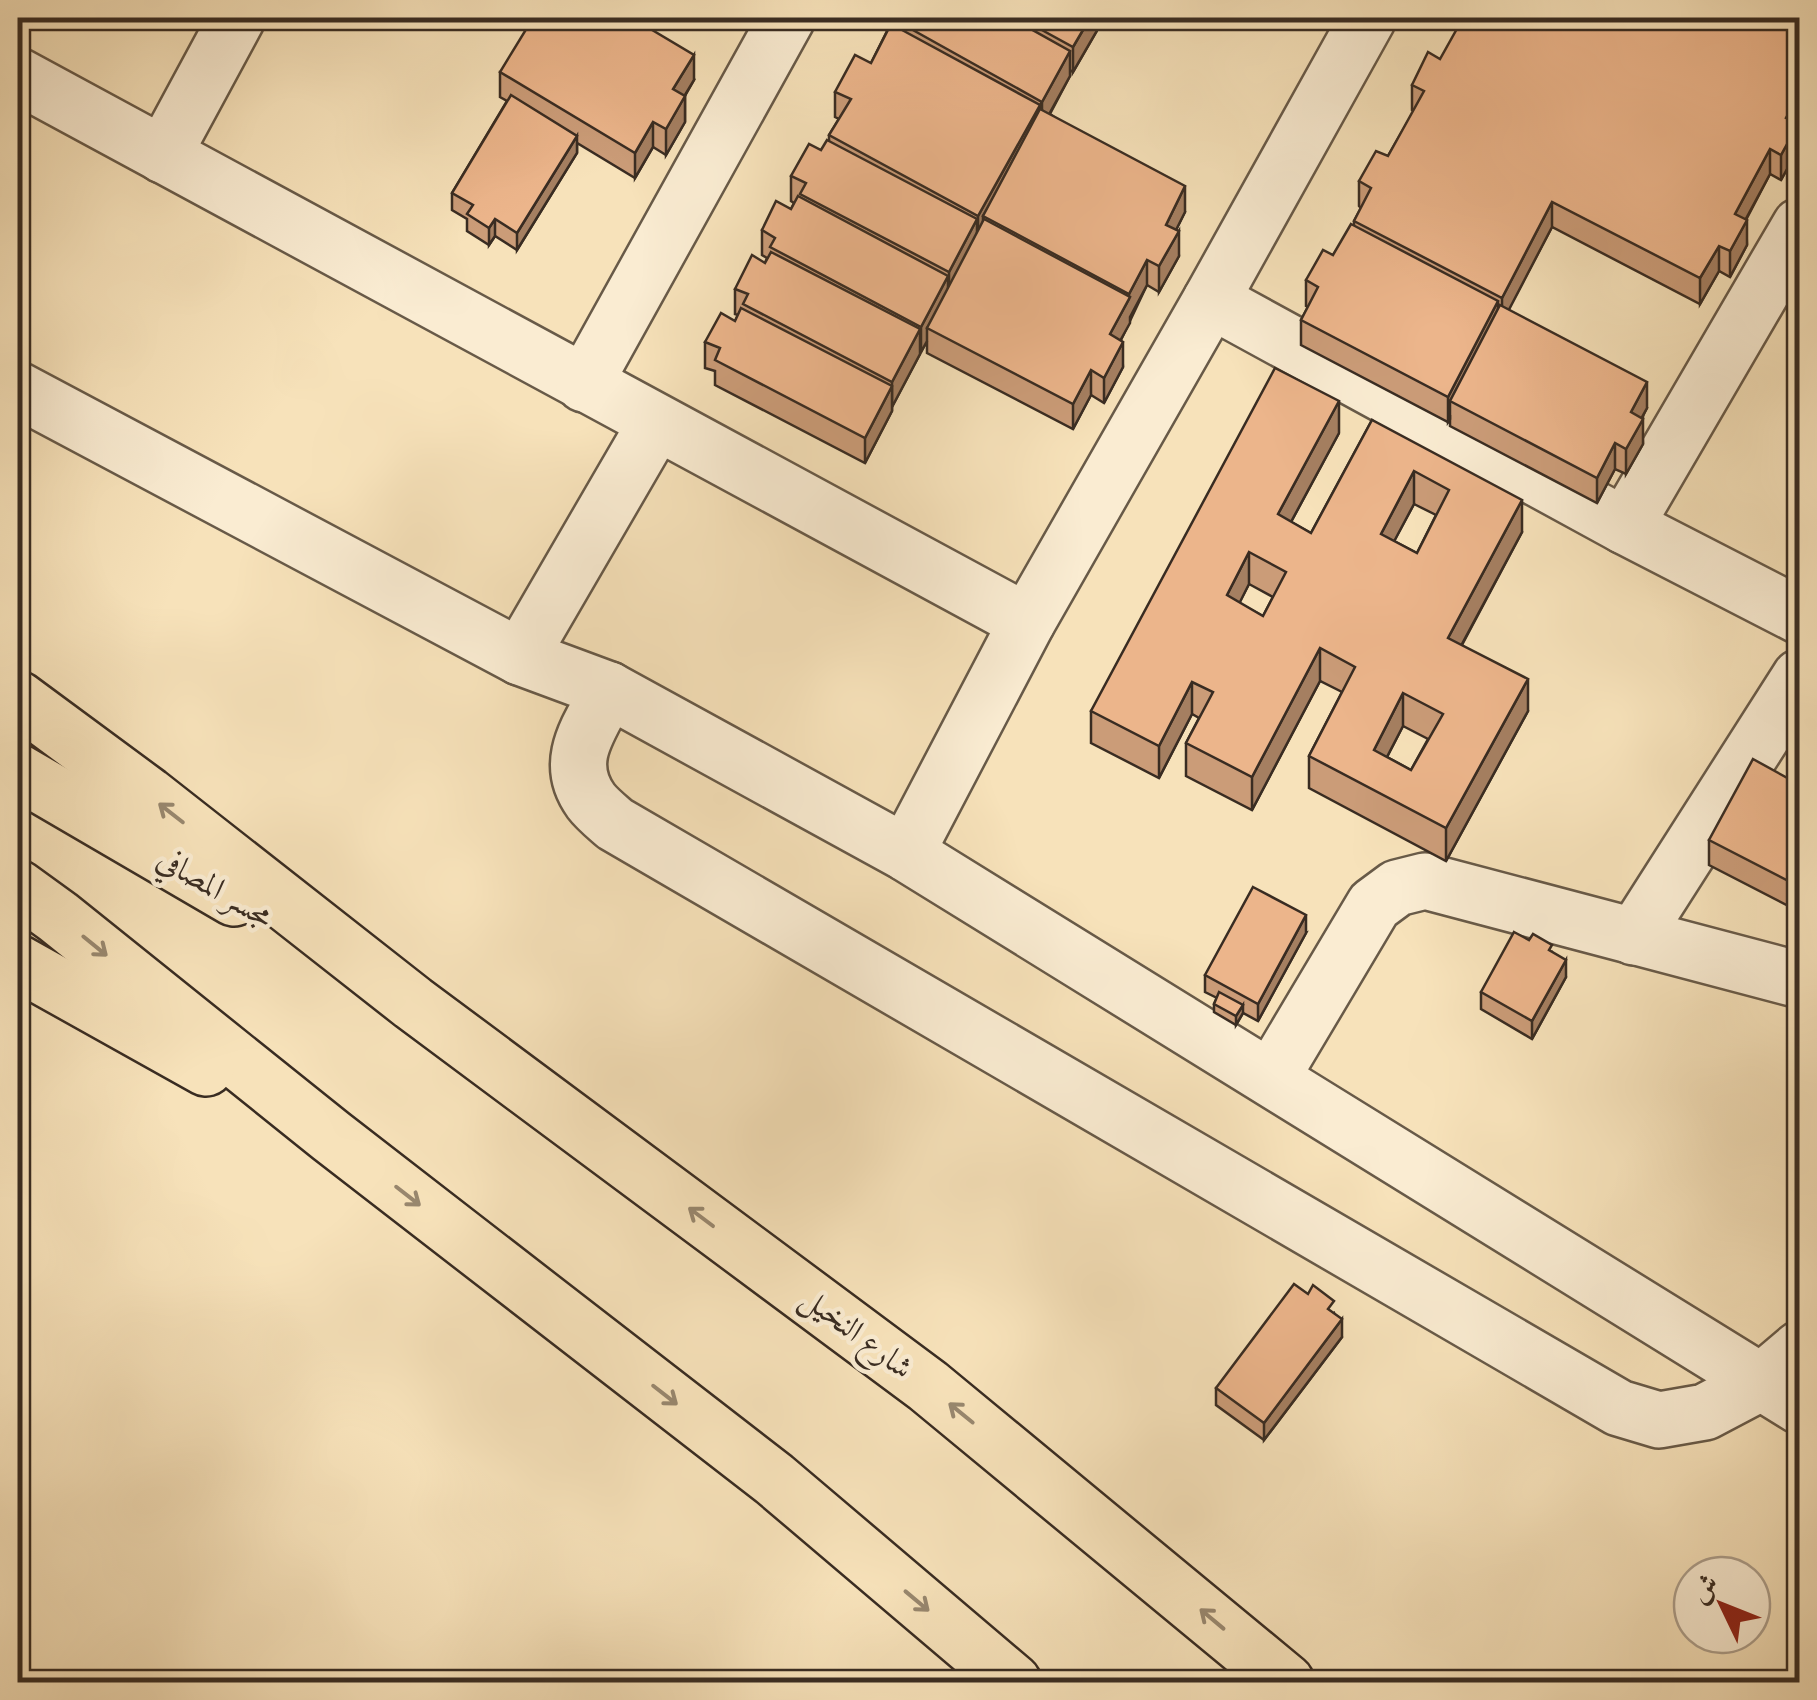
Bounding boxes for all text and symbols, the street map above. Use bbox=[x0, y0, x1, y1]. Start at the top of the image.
one-way arrow bbox=[158, 803, 185, 824]
street label: مجسر المصافي bbox=[147, 839, 280, 942]
one-way arrow bbox=[82, 935, 108, 957]
one-way arrow bbox=[394, 1185, 421, 1206]
one-way arrow bbox=[688, 1207, 715, 1228]
street label: شارع النخيل bbox=[789, 1278, 921, 1393]
one-way arrow bbox=[651, 1384, 678, 1405]
one-way arrow bbox=[948, 1402, 974, 1424]
north arrow bbox=[1672, 1555, 1772, 1655]
text: ش bbox=[1683, 1567, 1727, 1611]
one-way arrow bbox=[903, 1589, 929, 1611]
one-way arrow bbox=[1199, 1609, 1225, 1631]

